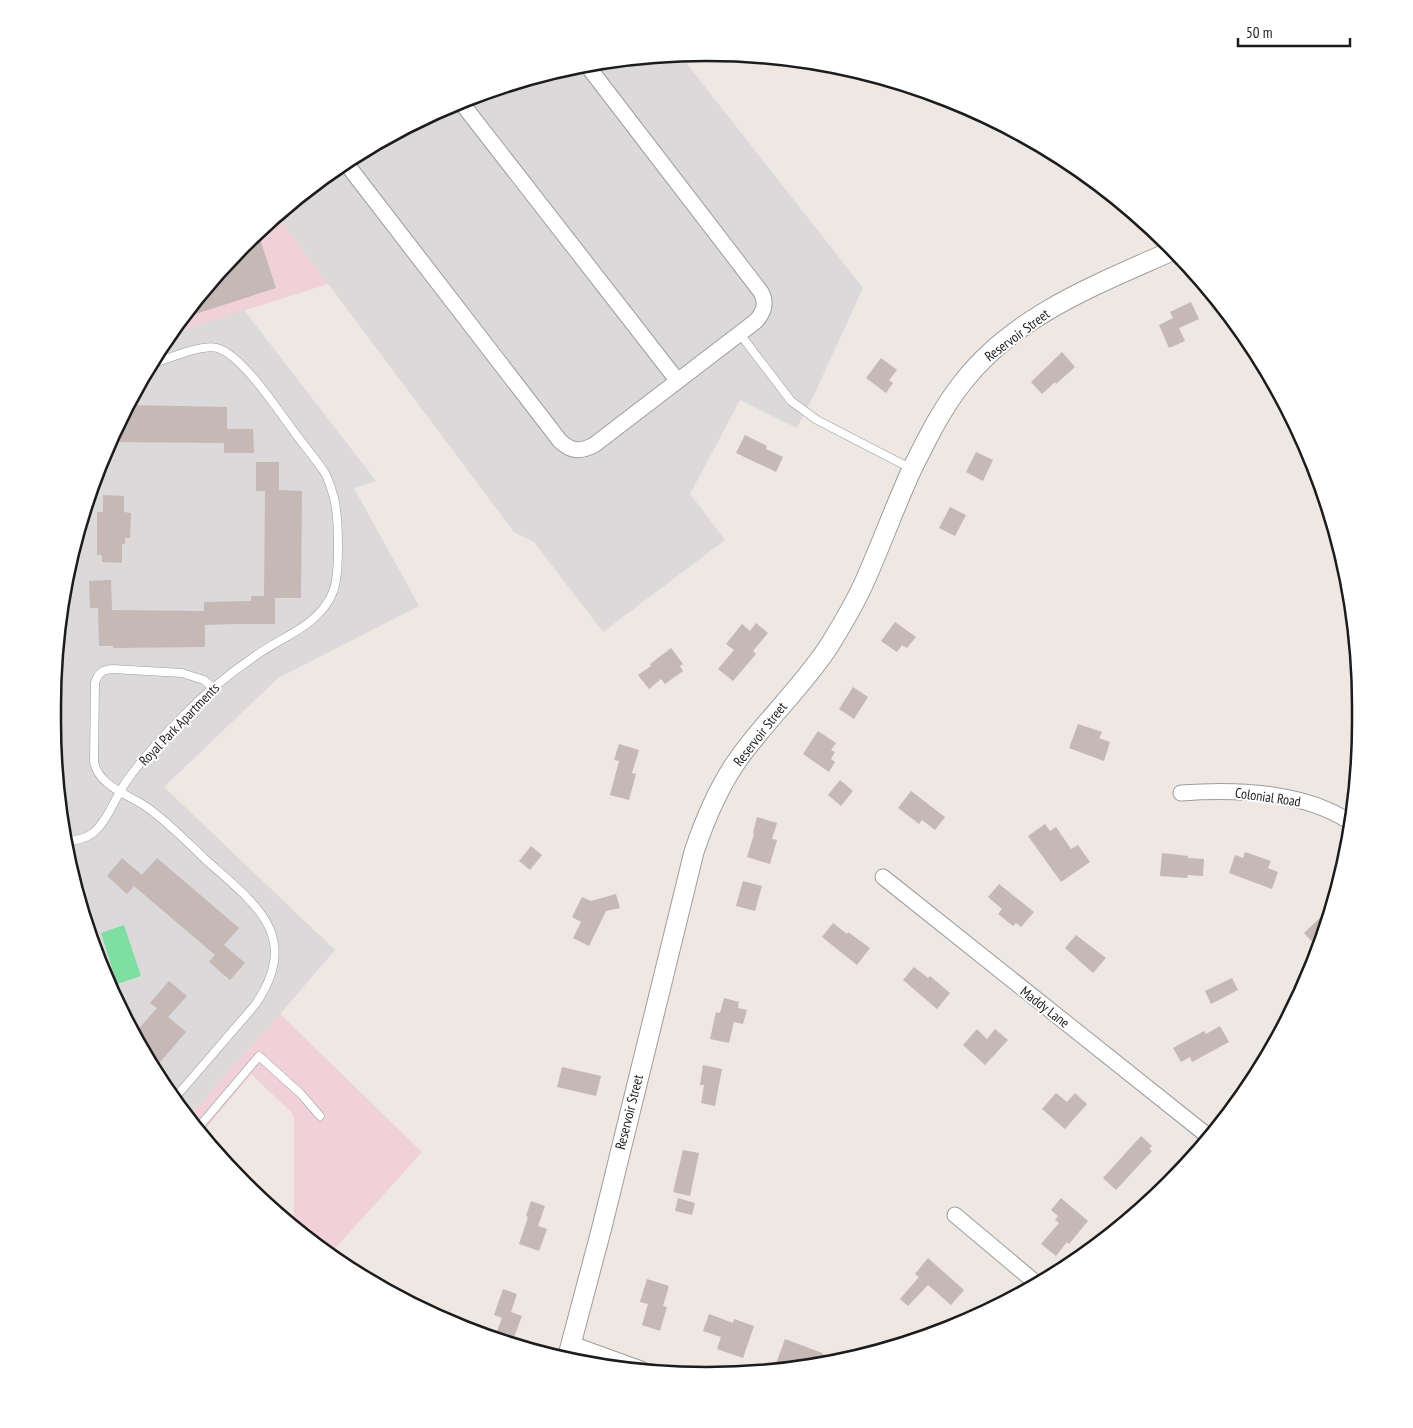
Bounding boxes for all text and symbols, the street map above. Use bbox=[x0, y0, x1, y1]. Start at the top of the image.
scale bar bbox=[1238, 15, 1350, 47]
text: 50 m bbox=[1246, 23, 1272, 42]
street label: Reservoir Street bbox=[981, 305, 1053, 365]
street label: Royal Park Apartments bbox=[135, 679, 223, 769]
street label: Reservoir Street bbox=[729, 698, 791, 770]
street label: Colonial Road bbox=[1234, 783, 1302, 811]
street label: Maddy Lane bbox=[1017, 982, 1073, 1032]
street label: Reservoir Street bbox=[611, 1073, 647, 1151]

